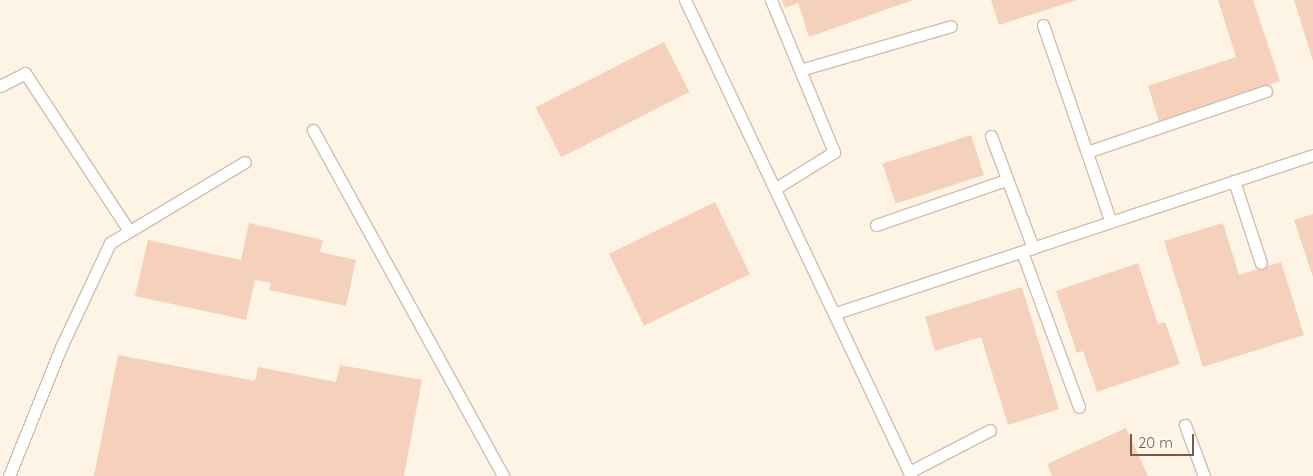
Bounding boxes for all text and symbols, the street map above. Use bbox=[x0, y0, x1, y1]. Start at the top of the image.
scale bar bbox=[1133, 424, 1197, 456]
text: 20 m bbox=[1138, 433, 1173, 452]

